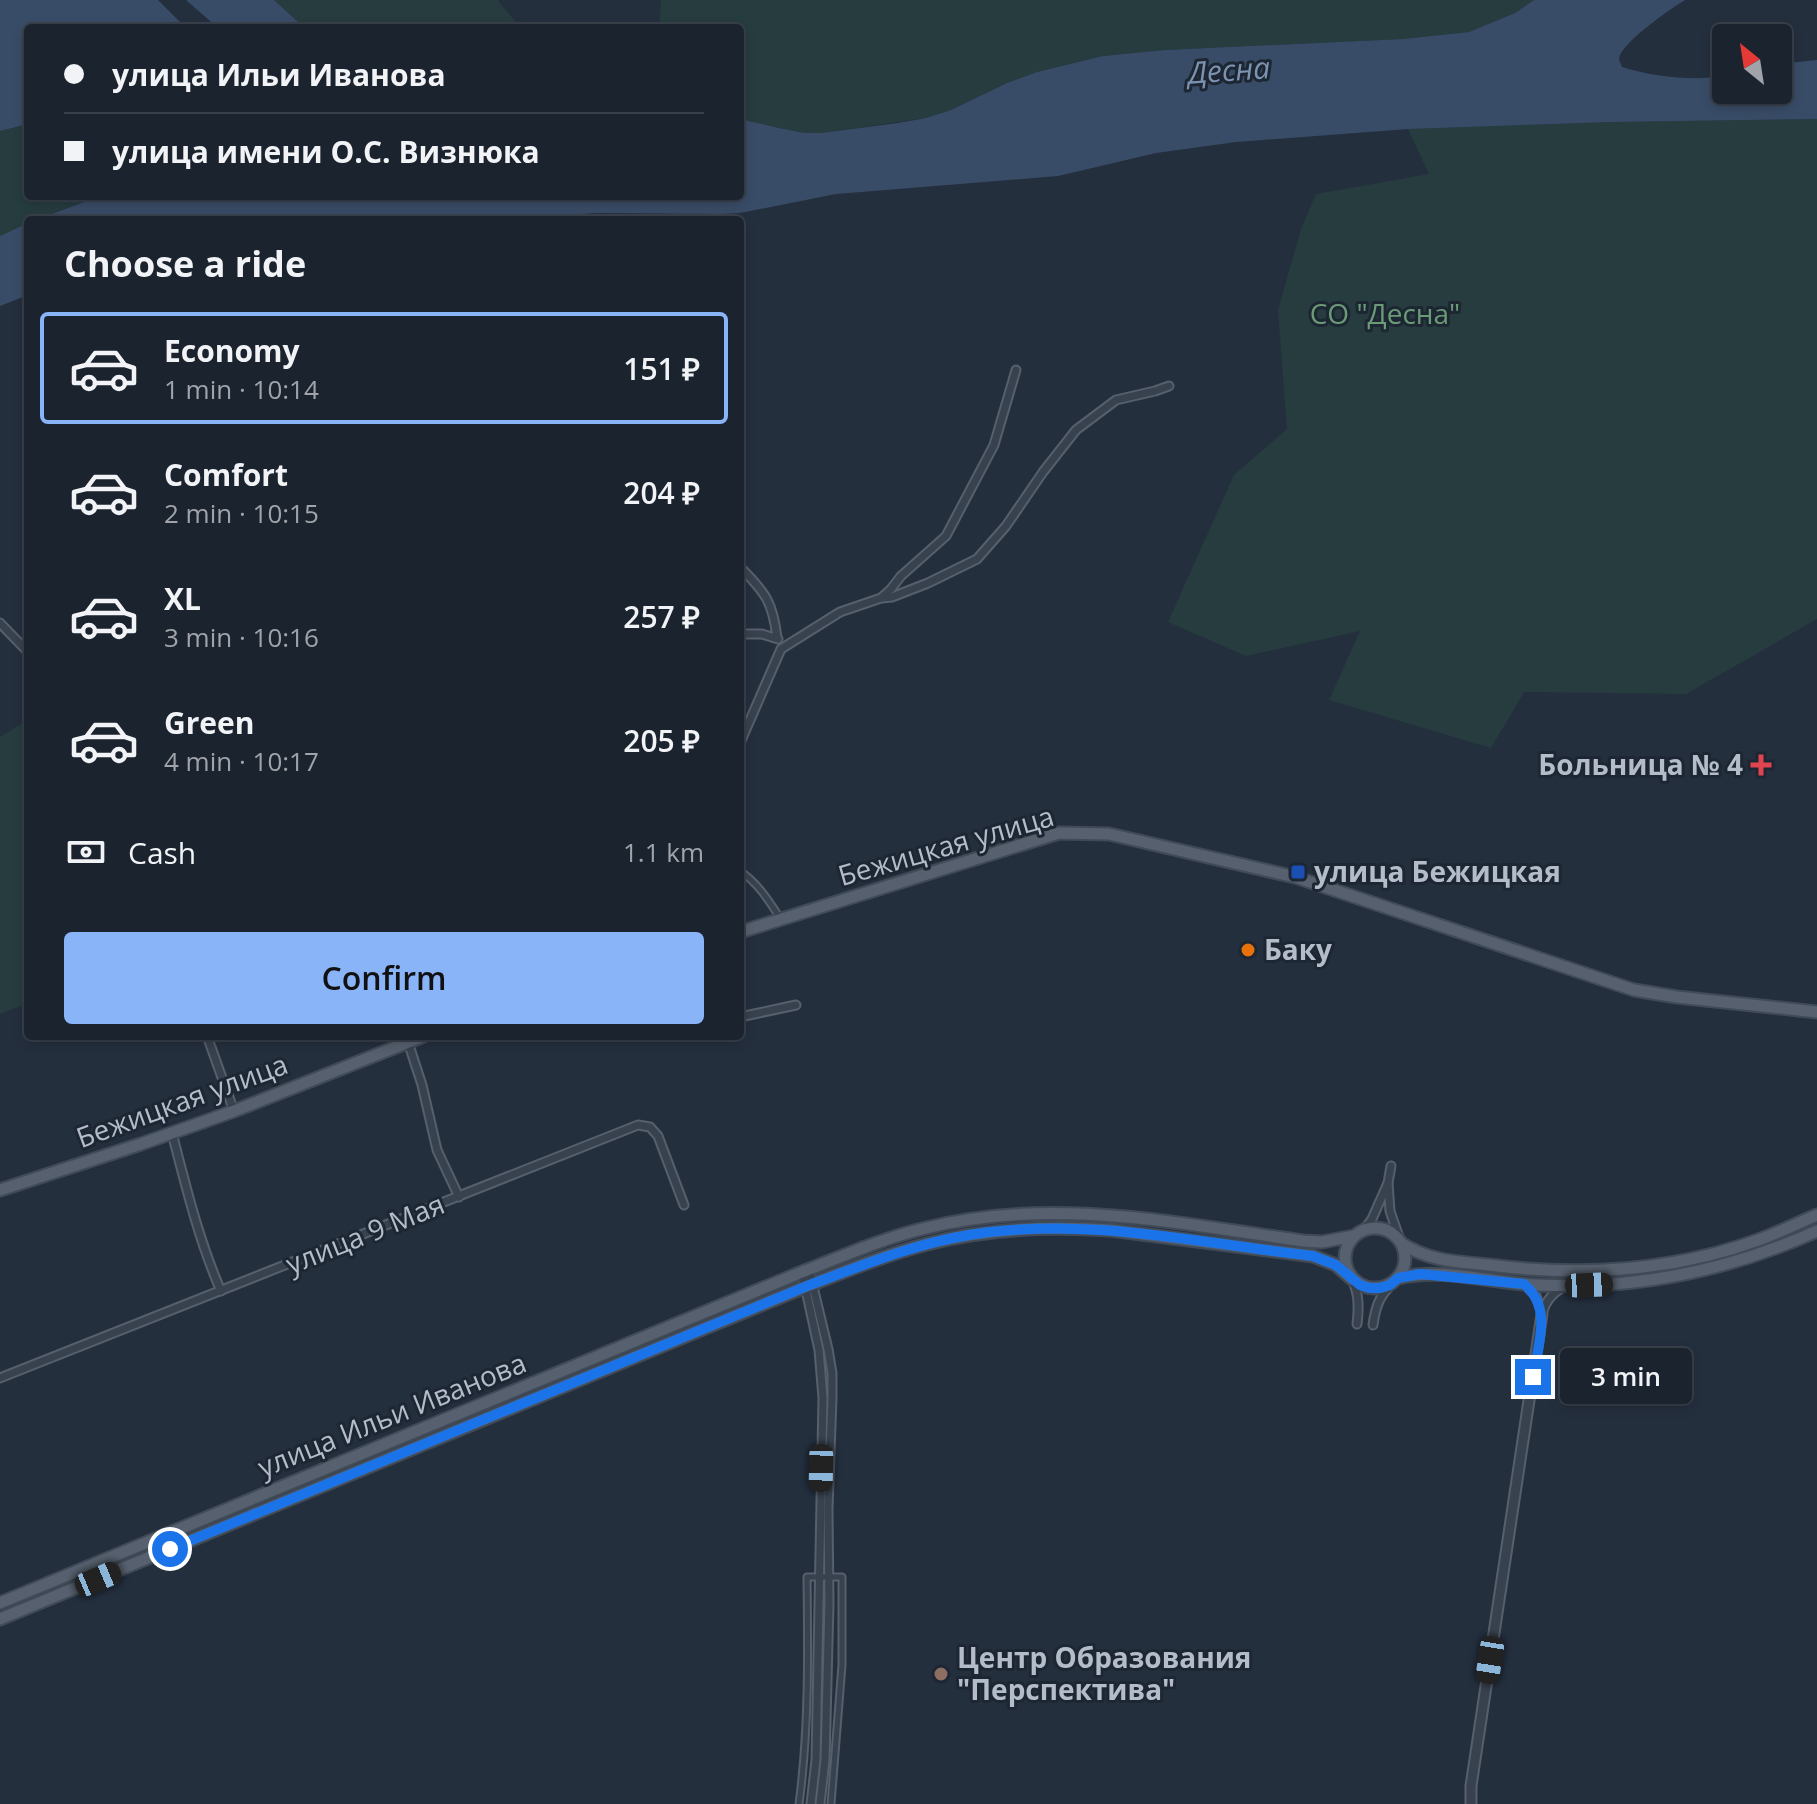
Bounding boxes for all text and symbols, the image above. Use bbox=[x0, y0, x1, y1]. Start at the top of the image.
north arrow bbox=[1712, 24, 1792, 104]
map controls bbox=[1712, 24, 1792, 104]
water label: Десна bbox=[1183, 46, 1271, 93]
text: улица Ильи Иванова bbox=[112, 54, 446, 95]
text: улица имени О.С. Визнюка bbox=[112, 131, 540, 172]
text: Choose a ride bbox=[64, 239, 306, 288]
park label: СО "Десна" bbox=[1310, 294, 1460, 332]
text: Economy bbox=[164, 330, 300, 371]
icon: car bbox=[68, 332, 140, 404]
text: 151 ₽ bbox=[623, 348, 700, 389]
text: 1 min · 10:14 bbox=[164, 371, 319, 407]
text: Comfort bbox=[164, 454, 288, 495]
icon: car bbox=[68, 456, 140, 528]
text: 204 ₽ bbox=[623, 472, 700, 513]
text: 2 min · 10:15 bbox=[164, 495, 319, 531]
text: XL bbox=[164, 578, 201, 619]
icon: car bbox=[68, 580, 140, 652]
text: 257 ₽ bbox=[623, 596, 700, 637]
text: 3 min · 10:16 bbox=[164, 619, 319, 655]
text: Green bbox=[164, 702, 255, 743]
icon: car bbox=[68, 704, 140, 776]
text: 205 ₽ bbox=[623, 720, 700, 761]
text: 4 min · 10:17 bbox=[164, 743, 319, 779]
place label: Больница № 4 bbox=[1538, 745, 1743, 783]
marker: Больница № 4 bbox=[1750, 754, 1772, 776]
street label: Бежицкая улица bbox=[834, 796, 1058, 894]
icon: cash bbox=[64, 830, 108, 874]
text: Cash bbox=[128, 832, 196, 873]
text: 1.1 km bbox=[623, 834, 704, 870]
place label: улица Бежицкая bbox=[1314, 852, 1561, 890]
marker: улица Бежицкая bbox=[1289, 863, 1307, 881]
place label: Баку bbox=[1264, 930, 1332, 968]
button: Confirm bbox=[64, 932, 704, 1024]
marker: Баку bbox=[1239, 941, 1257, 959]
street label: Бежицкая улица bbox=[71, 1044, 293, 1156]
street label: улица 9 Мая bbox=[280, 1184, 450, 1282]
car bbox=[1565, 1272, 1613, 1298]
street label: улица Ильи Иванова bbox=[252, 1343, 531, 1485]
callout: 3 min bbox=[1561, 1349, 1693, 1405]
text: 3 min bbox=[1591, 1358, 1661, 1394]
route end bbox=[1515, 1359, 1551, 1395]
car bbox=[809, 1444, 833, 1492]
route start bbox=[152, 1531, 188, 1567]
car bbox=[71, 1559, 125, 1599]
car bbox=[1474, 1634, 1506, 1686]
place label: Центр Образования "Перспектива" bbox=[957, 1638, 1251, 1708]
marker: Центр Образования "Перспектива" bbox=[932, 1665, 950, 1683]

